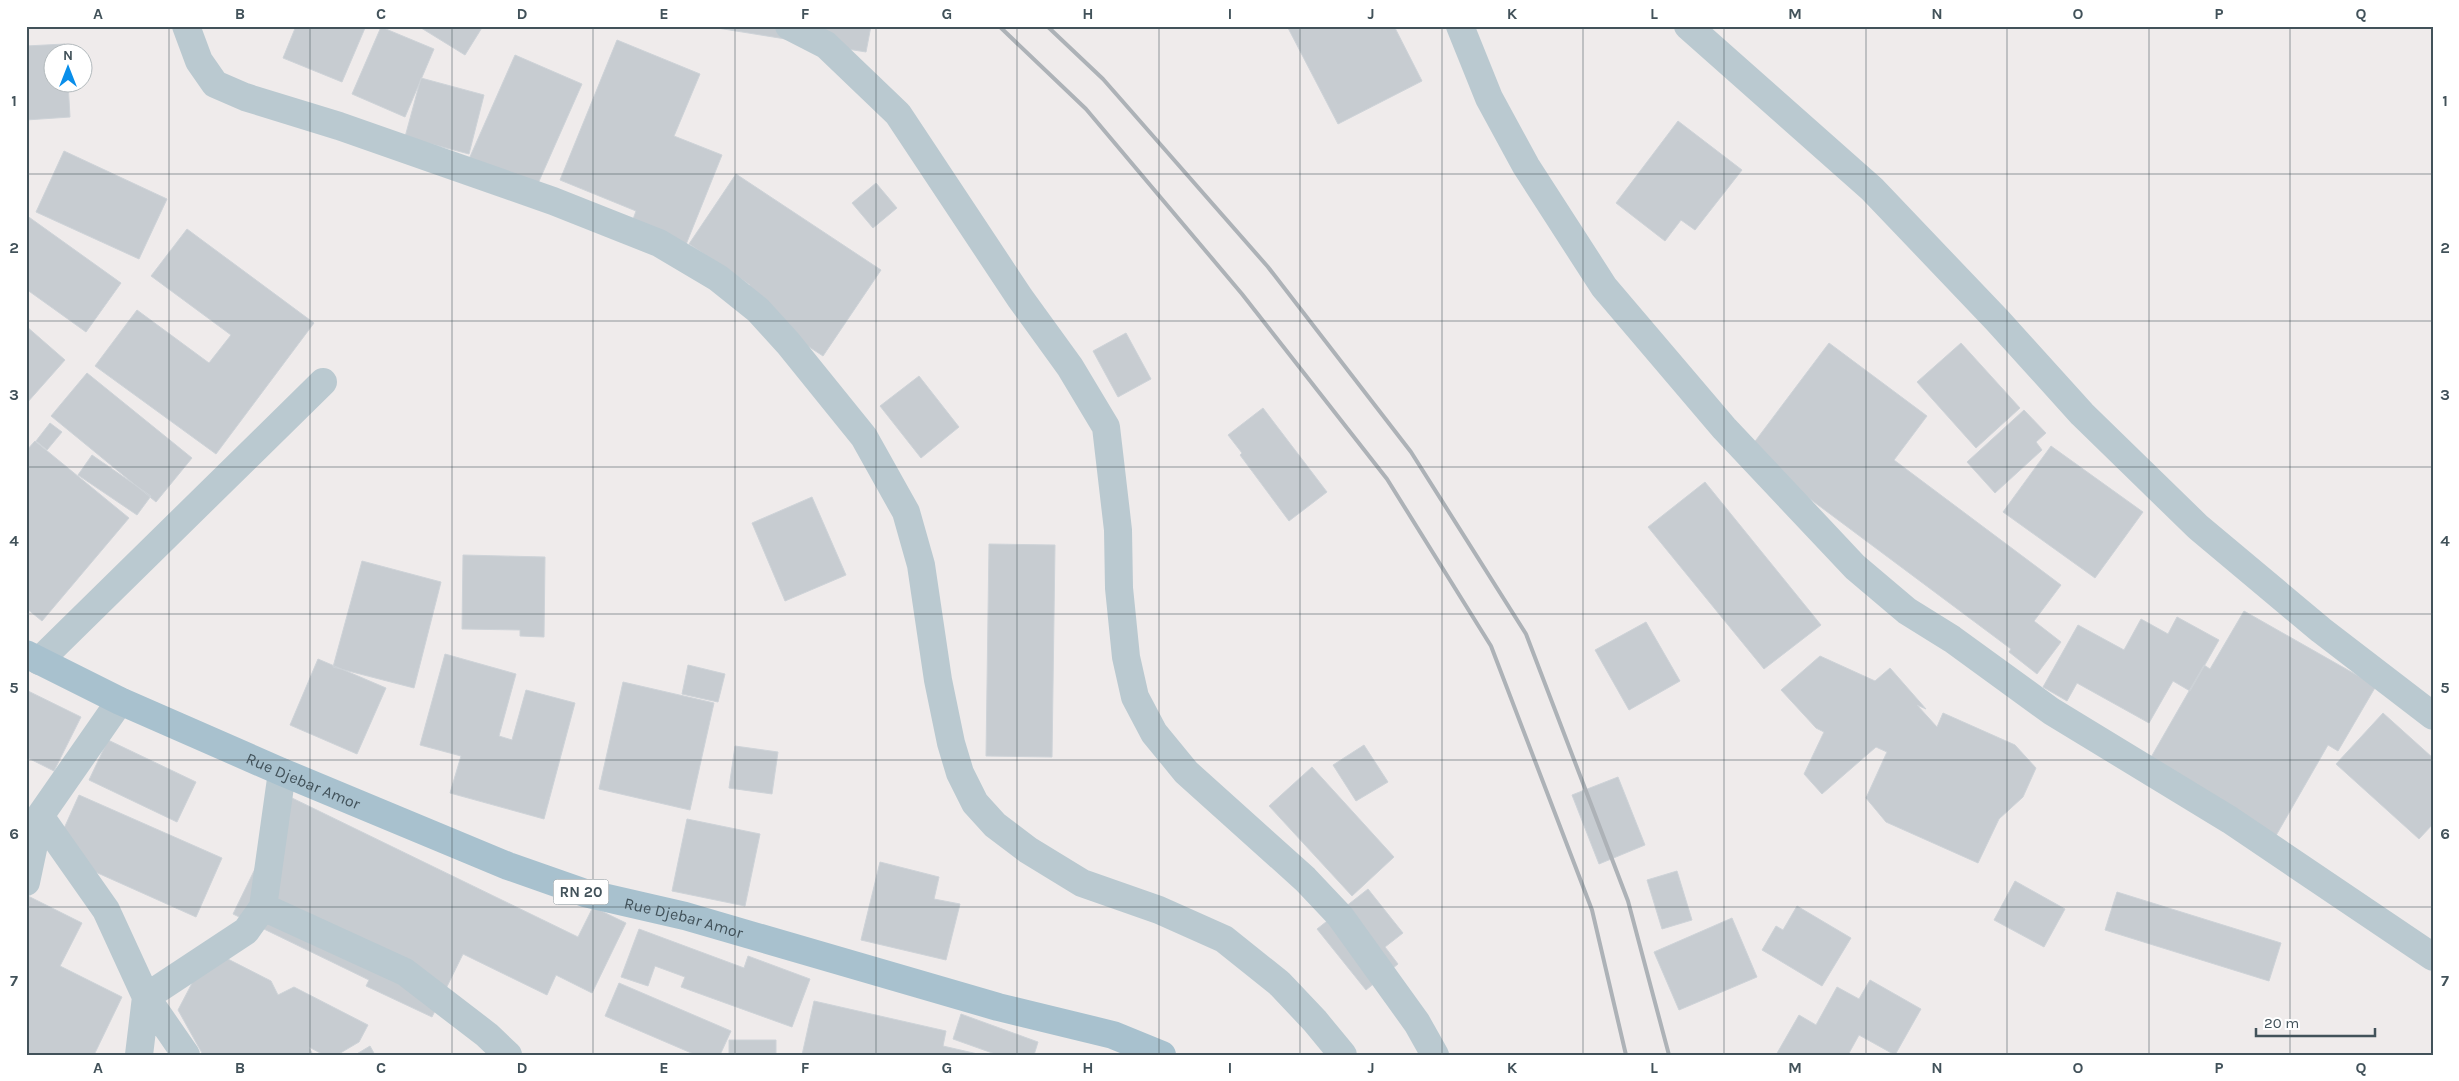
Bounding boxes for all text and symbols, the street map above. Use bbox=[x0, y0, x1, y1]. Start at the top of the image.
text: A bbox=[93, 4, 103, 23]
text: B bbox=[235, 4, 245, 23]
text: C bbox=[376, 4, 386, 23]
text: D bbox=[517, 4, 528, 23]
text: E bbox=[659, 4, 669, 23]
text: F bbox=[801, 4, 810, 23]
text: G bbox=[942, 4, 952, 23]
text: H bbox=[1082, 4, 1094, 23]
text: I bbox=[1228, 4, 1232, 23]
text: J bbox=[1367, 4, 1375, 23]
text: K bbox=[1507, 4, 1518, 23]
text: L bbox=[1650, 4, 1658, 23]
text: M bbox=[1788, 4, 1802, 23]
text: N bbox=[1931, 4, 1943, 23]
text: O bbox=[2073, 4, 2084, 23]
text: P bbox=[2214, 4, 2224, 23]
text: Q bbox=[2356, 4, 2367, 23]
north arrow bbox=[42, 42, 92, 92]
text: N bbox=[63, 47, 73, 64]
text: 1 bbox=[11, 91, 17, 110]
text: 1 bbox=[2442, 91, 2448, 110]
text: 2 bbox=[9, 238, 19, 257]
text: 2 bbox=[2440, 238, 2450, 257]
text: 3 bbox=[9, 385, 19, 404]
text: 3 bbox=[2440, 385, 2450, 404]
text: 4 bbox=[9, 531, 19, 550]
text: 4 bbox=[2440, 531, 2450, 550]
text: 5 bbox=[9, 678, 19, 697]
text: 5 bbox=[2440, 678, 2450, 697]
street label: Rue Djebar Amor bbox=[243, 748, 363, 813]
text: 6 bbox=[9, 824, 19, 843]
text: 6 bbox=[2440, 824, 2450, 843]
road number: RN 20 bbox=[554, 880, 608, 904]
street label: Rue Djebar Amor bbox=[623, 893, 746, 942]
text: 7 bbox=[10, 971, 18, 990]
text: 7 bbox=[2441, 971, 2449, 990]
scale bar bbox=[2256, 1006, 2375, 1038]
text: 20 m bbox=[2264, 1014, 2299, 1032]
text: A bbox=[93, 1058, 103, 1077]
text: B bbox=[235, 1058, 245, 1077]
text: C bbox=[376, 1058, 386, 1077]
text: D bbox=[517, 1058, 528, 1077]
text: E bbox=[659, 1058, 669, 1077]
text: F bbox=[801, 1058, 810, 1077]
text: G bbox=[942, 1058, 952, 1077]
text: H bbox=[1082, 1058, 1094, 1077]
text: I bbox=[1228, 1058, 1232, 1077]
text: J bbox=[1367, 1058, 1375, 1077]
text: K bbox=[1507, 1058, 1518, 1077]
text: L bbox=[1650, 1058, 1658, 1077]
text: M bbox=[1788, 1058, 1802, 1077]
text: N bbox=[1931, 1058, 1943, 1077]
text: O bbox=[2073, 1058, 2084, 1077]
text: P bbox=[2214, 1058, 2224, 1077]
text: Q bbox=[2356, 1058, 2367, 1077]

